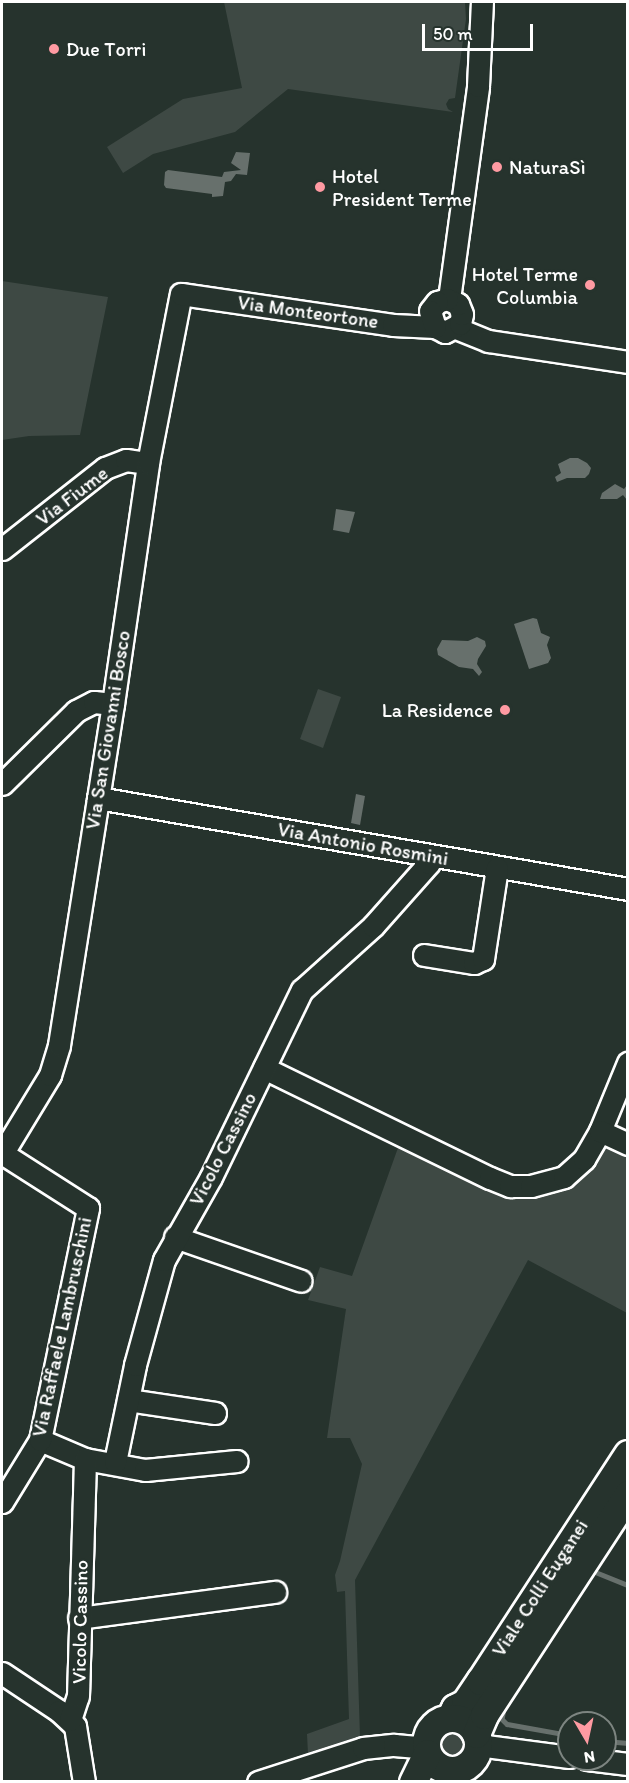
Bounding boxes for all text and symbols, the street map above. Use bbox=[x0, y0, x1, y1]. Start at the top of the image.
scale bar bbox=[425, 12, 536, 50]
text: 50 m bbox=[433, 23, 473, 45]
place label: Due Torri bbox=[66, 37, 144, 61]
marker: Due Torri bbox=[47, 42, 61, 56]
place label: NaturaSì bbox=[509, 155, 586, 179]
marker: NaturaSì bbox=[490, 160, 504, 174]
place label: Hotel President Terme bbox=[332, 164, 471, 211]
marker: Hotel President Terme bbox=[313, 180, 327, 194]
place label: Hotel Terme Columbia bbox=[475, 262, 578, 309]
marker: Hotel Terme Columbia bbox=[583, 278, 597, 292]
street label: Via Monteortone bbox=[236, 290, 380, 334]
street label: Via Fiume bbox=[31, 461, 113, 531]
street label: Via San Giovanni Bosco bbox=[80, 629, 136, 831]
place label: La Residence bbox=[382, 698, 493, 722]
marker: La Residence bbox=[498, 703, 512, 717]
street label: Via Antonio Rosmini bbox=[276, 817, 450, 871]
street label: Vicolo Cassino bbox=[184, 1088, 262, 1210]
street label: Via Raffaele Lambruschini bbox=[27, 1215, 97, 1439]
street label: Viale Colli Euganei bbox=[487, 1515, 593, 1661]
street label: Vicolo Cassino bbox=[67, 1560, 93, 1684]
north arrow bbox=[557, 1711, 617, 1771]
text: N bbox=[583, 1747, 596, 1768]

